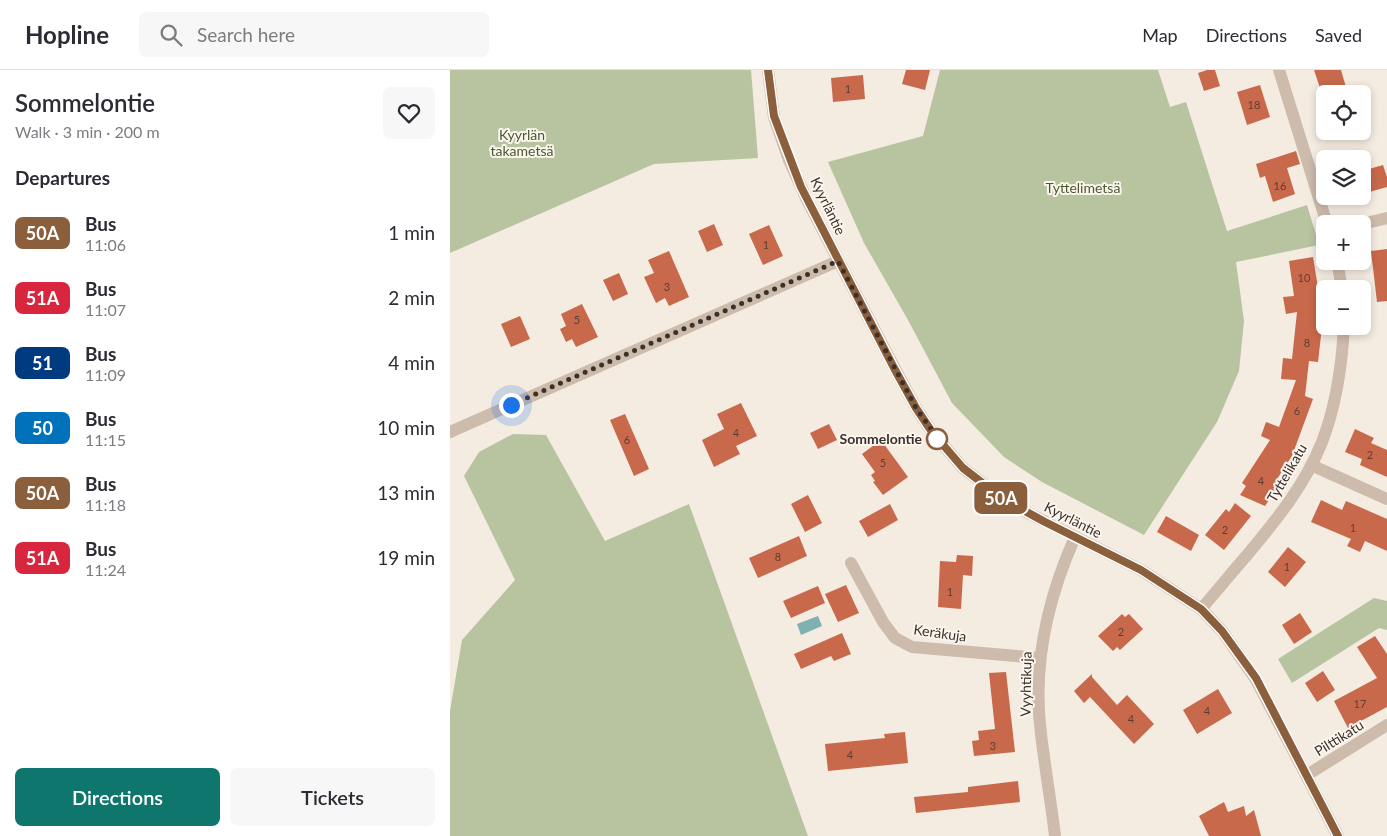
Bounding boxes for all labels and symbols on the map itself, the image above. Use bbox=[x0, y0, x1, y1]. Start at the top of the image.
house number: 1 bbox=[845, 82, 851, 95]
house number: 18 bbox=[1248, 98, 1260, 111]
park label: Kyyrlän takametsä bbox=[491, 126, 554, 159]
street label: Kyyrläntie bbox=[807, 174, 850, 237]
park label: Tyttelimetsä bbox=[1046, 179, 1120, 196]
house number: 16 bbox=[1274, 179, 1286, 192]
house number: 1 bbox=[763, 238, 769, 251]
house number: 10 bbox=[1298, 271, 1311, 284]
house number: 3 bbox=[664, 280, 670, 293]
house number: 5 bbox=[574, 313, 580, 326]
house number: 8 bbox=[1304, 336, 1310, 349]
your location bbox=[499, 393, 524, 418]
house number: 6 bbox=[1294, 404, 1300, 417]
house number: 4 bbox=[733, 426, 740, 439]
marker: Sommelontie bbox=[926, 428, 948, 450]
place label: Sommelontie bbox=[840, 430, 923, 447]
house number: 6 bbox=[624, 433, 630, 446]
street label: Tyttelikatu bbox=[1263, 440, 1310, 505]
house number: 2 bbox=[1367, 448, 1373, 461]
house number: 5 bbox=[880, 456, 886, 469]
house number: 4 bbox=[1258, 474, 1265, 487]
line badge: 50A bbox=[972, 482, 1030, 514]
street label: Kyyrläntie bbox=[1042, 498, 1105, 541]
house number: 1 bbox=[1350, 521, 1356, 534]
house number: 2 bbox=[1222, 523, 1228, 536]
house number: 8 bbox=[775, 550, 781, 563]
house number: 1 bbox=[1284, 560, 1290, 573]
house number: 1 bbox=[947, 585, 953, 598]
street label: Keräkuja bbox=[912, 620, 968, 645]
house number: 2 bbox=[1118, 625, 1124, 638]
street label: Vyyhtikuja bbox=[1016, 651, 1035, 717]
house number: 17 bbox=[1354, 697, 1366, 710]
house number: 4 bbox=[1204, 704, 1211, 717]
house number: 4 bbox=[1128, 712, 1135, 725]
street label: Pilttikatu bbox=[1311, 716, 1367, 759]
house number: 3 bbox=[990, 739, 996, 752]
house number: 4 bbox=[847, 748, 854, 761]

